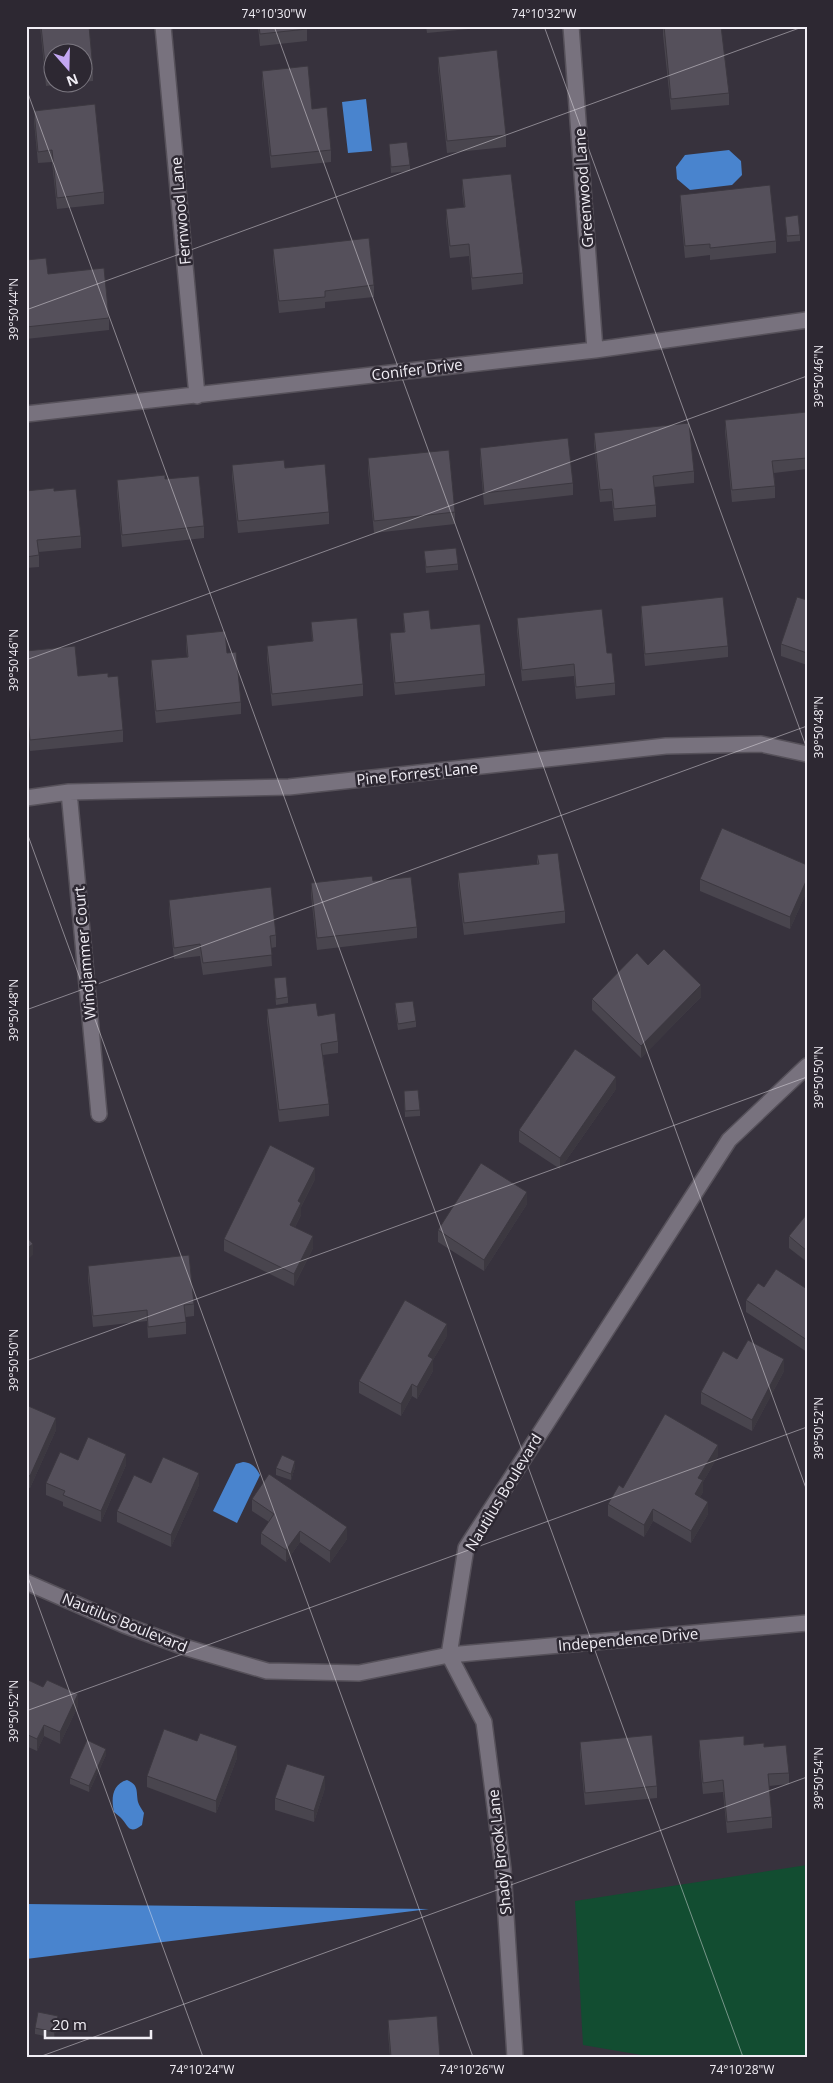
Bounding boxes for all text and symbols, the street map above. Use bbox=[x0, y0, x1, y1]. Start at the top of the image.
text: 74°10'30"W bbox=[242, 5, 306, 22]
text: 74°10'32"W bbox=[512, 5, 576, 22]
north arrow bbox=[42, 42, 92, 92]
text: N bbox=[64, 70, 81, 92]
street label: Greenwood Lane bbox=[569, 128, 597, 248]
street label: Fernwood Lane bbox=[165, 156, 195, 266]
text: 39°50'44"N bbox=[5, 278, 22, 340]
text: 39°50'46"N bbox=[810, 345, 827, 407]
street label: Conifer Drive bbox=[370, 353, 464, 385]
text: 39°50'46"N bbox=[5, 629, 22, 691]
text: 39°50'48"N bbox=[810, 696, 827, 758]
street label: Pine Forrest Lane bbox=[355, 757, 479, 789]
street label: Windjammer Court bbox=[68, 886, 100, 1020]
text: 39°50'48"N bbox=[5, 979, 22, 1041]
text: 39°50'50"N bbox=[810, 1046, 827, 1108]
text: 39°50'50"N bbox=[5, 1329, 22, 1391]
text: 39°50'52"N bbox=[810, 1397, 827, 1459]
street label: Nautilus Boulevard bbox=[460, 1430, 546, 1554]
street label: Nautilus Boulevard bbox=[59, 1588, 191, 1656]
street label: Independence Drive bbox=[557, 1623, 699, 1655]
text: 39°50'52"N bbox=[5, 1680, 22, 1742]
text: 39°50'54"N bbox=[810, 1747, 827, 1809]
street label: Shady Brook Lane bbox=[482, 1788, 516, 1916]
scale bar bbox=[45, 2008, 151, 2040]
text: 20 m bbox=[52, 2014, 87, 2034]
text: 74°10'24"W bbox=[170, 2061, 234, 2078]
text: 74°10'26"W bbox=[440, 2061, 504, 2078]
text: 74°10'28"W bbox=[710, 2061, 774, 2078]

